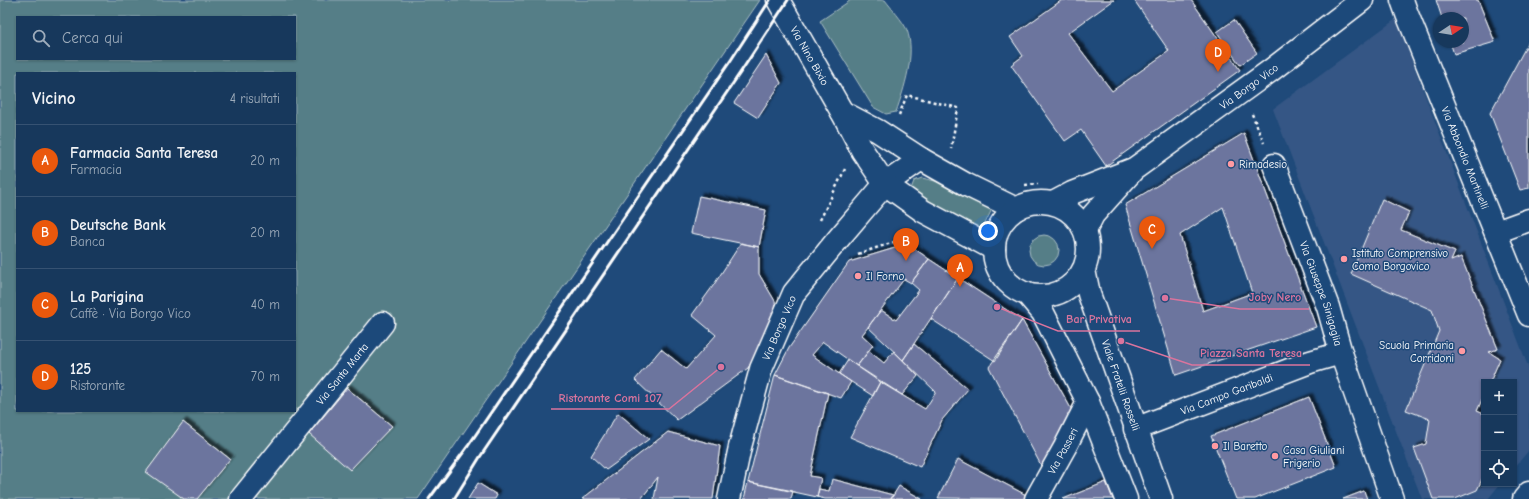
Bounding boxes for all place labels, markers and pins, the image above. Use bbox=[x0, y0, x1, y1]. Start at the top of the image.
pin: D bbox=[1205, 39, 1231, 72]
place label: Rimadesio bbox=[1239, 158, 1287, 171]
marker: Rimadesio bbox=[1226, 159, 1236, 169]
pin: C bbox=[1139, 216, 1165, 249]
pin: B bbox=[893, 228, 919, 261]
place label: Istituto Comprensivo Como Borgovico bbox=[1352, 247, 1448, 273]
pin: A bbox=[947, 254, 973, 287]
marker: Istituto Comprensivo Como Borgovico bbox=[1339, 254, 1349, 264]
place label: Il Forno bbox=[866, 270, 904, 283]
marker: Il Forno bbox=[853, 271, 863, 281]
callout: Joby Nero bbox=[1240, 285, 1309, 309]
callout: Bar Privativa bbox=[1058, 307, 1140, 331]
place label: Scuola Primaria Corridoni bbox=[1379, 339, 1454, 365]
callout: Piazza Santa Teresa bbox=[1192, 341, 1310, 365]
marker: Scuola Primaria Corridoni bbox=[1457, 346, 1467, 356]
callout: Ristorante Comi 107 bbox=[551, 385, 669, 409]
place label: Il Baretto bbox=[1223, 440, 1268, 453]
marker: Il Baretto bbox=[1210, 441, 1220, 451]
place label: Casa Giuliani Frigerio bbox=[1283, 444, 1344, 470]
marker: Casa Giuliani Frigerio bbox=[1270, 451, 1280, 461]

